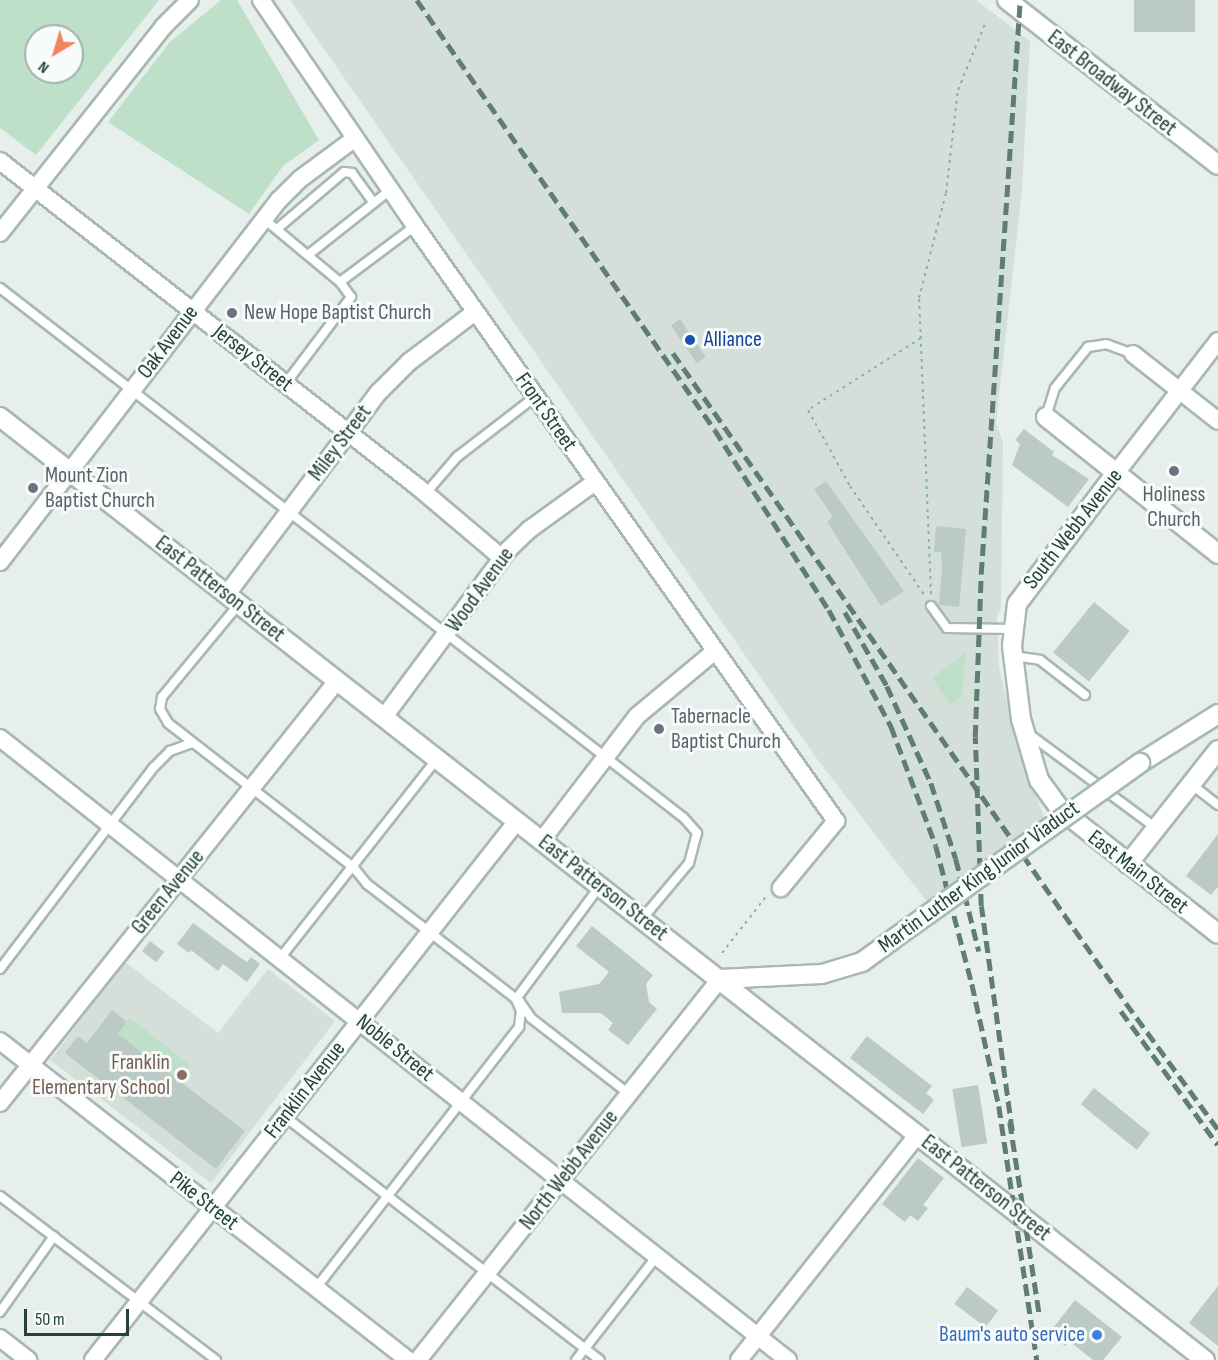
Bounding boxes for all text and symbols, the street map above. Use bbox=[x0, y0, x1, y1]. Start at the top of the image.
north arrow bbox=[24, 24, 84, 84]
street label: East Broadway Street bbox=[1042, 24, 1182, 142]
text: N bbox=[35, 57, 53, 77]
street label: Oak Avenue bbox=[132, 300, 204, 384]
place label: New Hope Baptist Church bbox=[244, 300, 431, 326]
marker: New Hope Baptist Church bbox=[225, 306, 239, 320]
street label: Jersey Street bbox=[208, 319, 298, 397]
place label: Alliance bbox=[704, 327, 762, 353]
marker: Alliance bbox=[681, 331, 699, 349]
street label: Front Street bbox=[509, 368, 583, 456]
street label: Miley Street bbox=[303, 400, 377, 486]
place label: Mount Zion Baptist Church bbox=[45, 462, 155, 514]
street label: South Webb Avenue bbox=[1018, 463, 1128, 595]
marker: Holiness Church bbox=[1167, 464, 1181, 478]
marker: Mount Zion Baptist Church bbox=[26, 481, 40, 495]
place label: Holiness Church bbox=[1143, 481, 1205, 532]
street label: East Patterson Street bbox=[150, 530, 290, 648]
street label: Wood Avenue bbox=[440, 542, 520, 638]
place label: Tabernacle Baptist Church bbox=[671, 703, 781, 754]
marker: Tabernacle Baptist Church bbox=[652, 722, 666, 736]
street label: Martin Luther King Junior Viaduct bbox=[873, 795, 1085, 959]
street label: East Main Street bbox=[1082, 825, 1194, 919]
street label: East Patterson Street bbox=[533, 829, 673, 947]
street label: Green Avenue bbox=[126, 844, 210, 940]
street label: Noble Street bbox=[351, 1009, 439, 1087]
street label: Franklin Avenue bbox=[259, 1036, 351, 1144]
place label: Franklin Elementary School bbox=[32, 1049, 170, 1100]
marker: Franklin Elementary School bbox=[175, 1068, 189, 1082]
street label: North Webb Avenue bbox=[514, 1105, 624, 1235]
street label: East Patterson Street bbox=[916, 1129, 1056, 1247]
street label: Pike Street bbox=[164, 1166, 244, 1236]
scale bar bbox=[27, 1297, 132, 1335]
text: 50 m bbox=[35, 1309, 65, 1330]
place label: Baum's auto service bbox=[939, 1322, 1085, 1348]
marker: Baum's auto service bbox=[1090, 1328, 1104, 1342]

